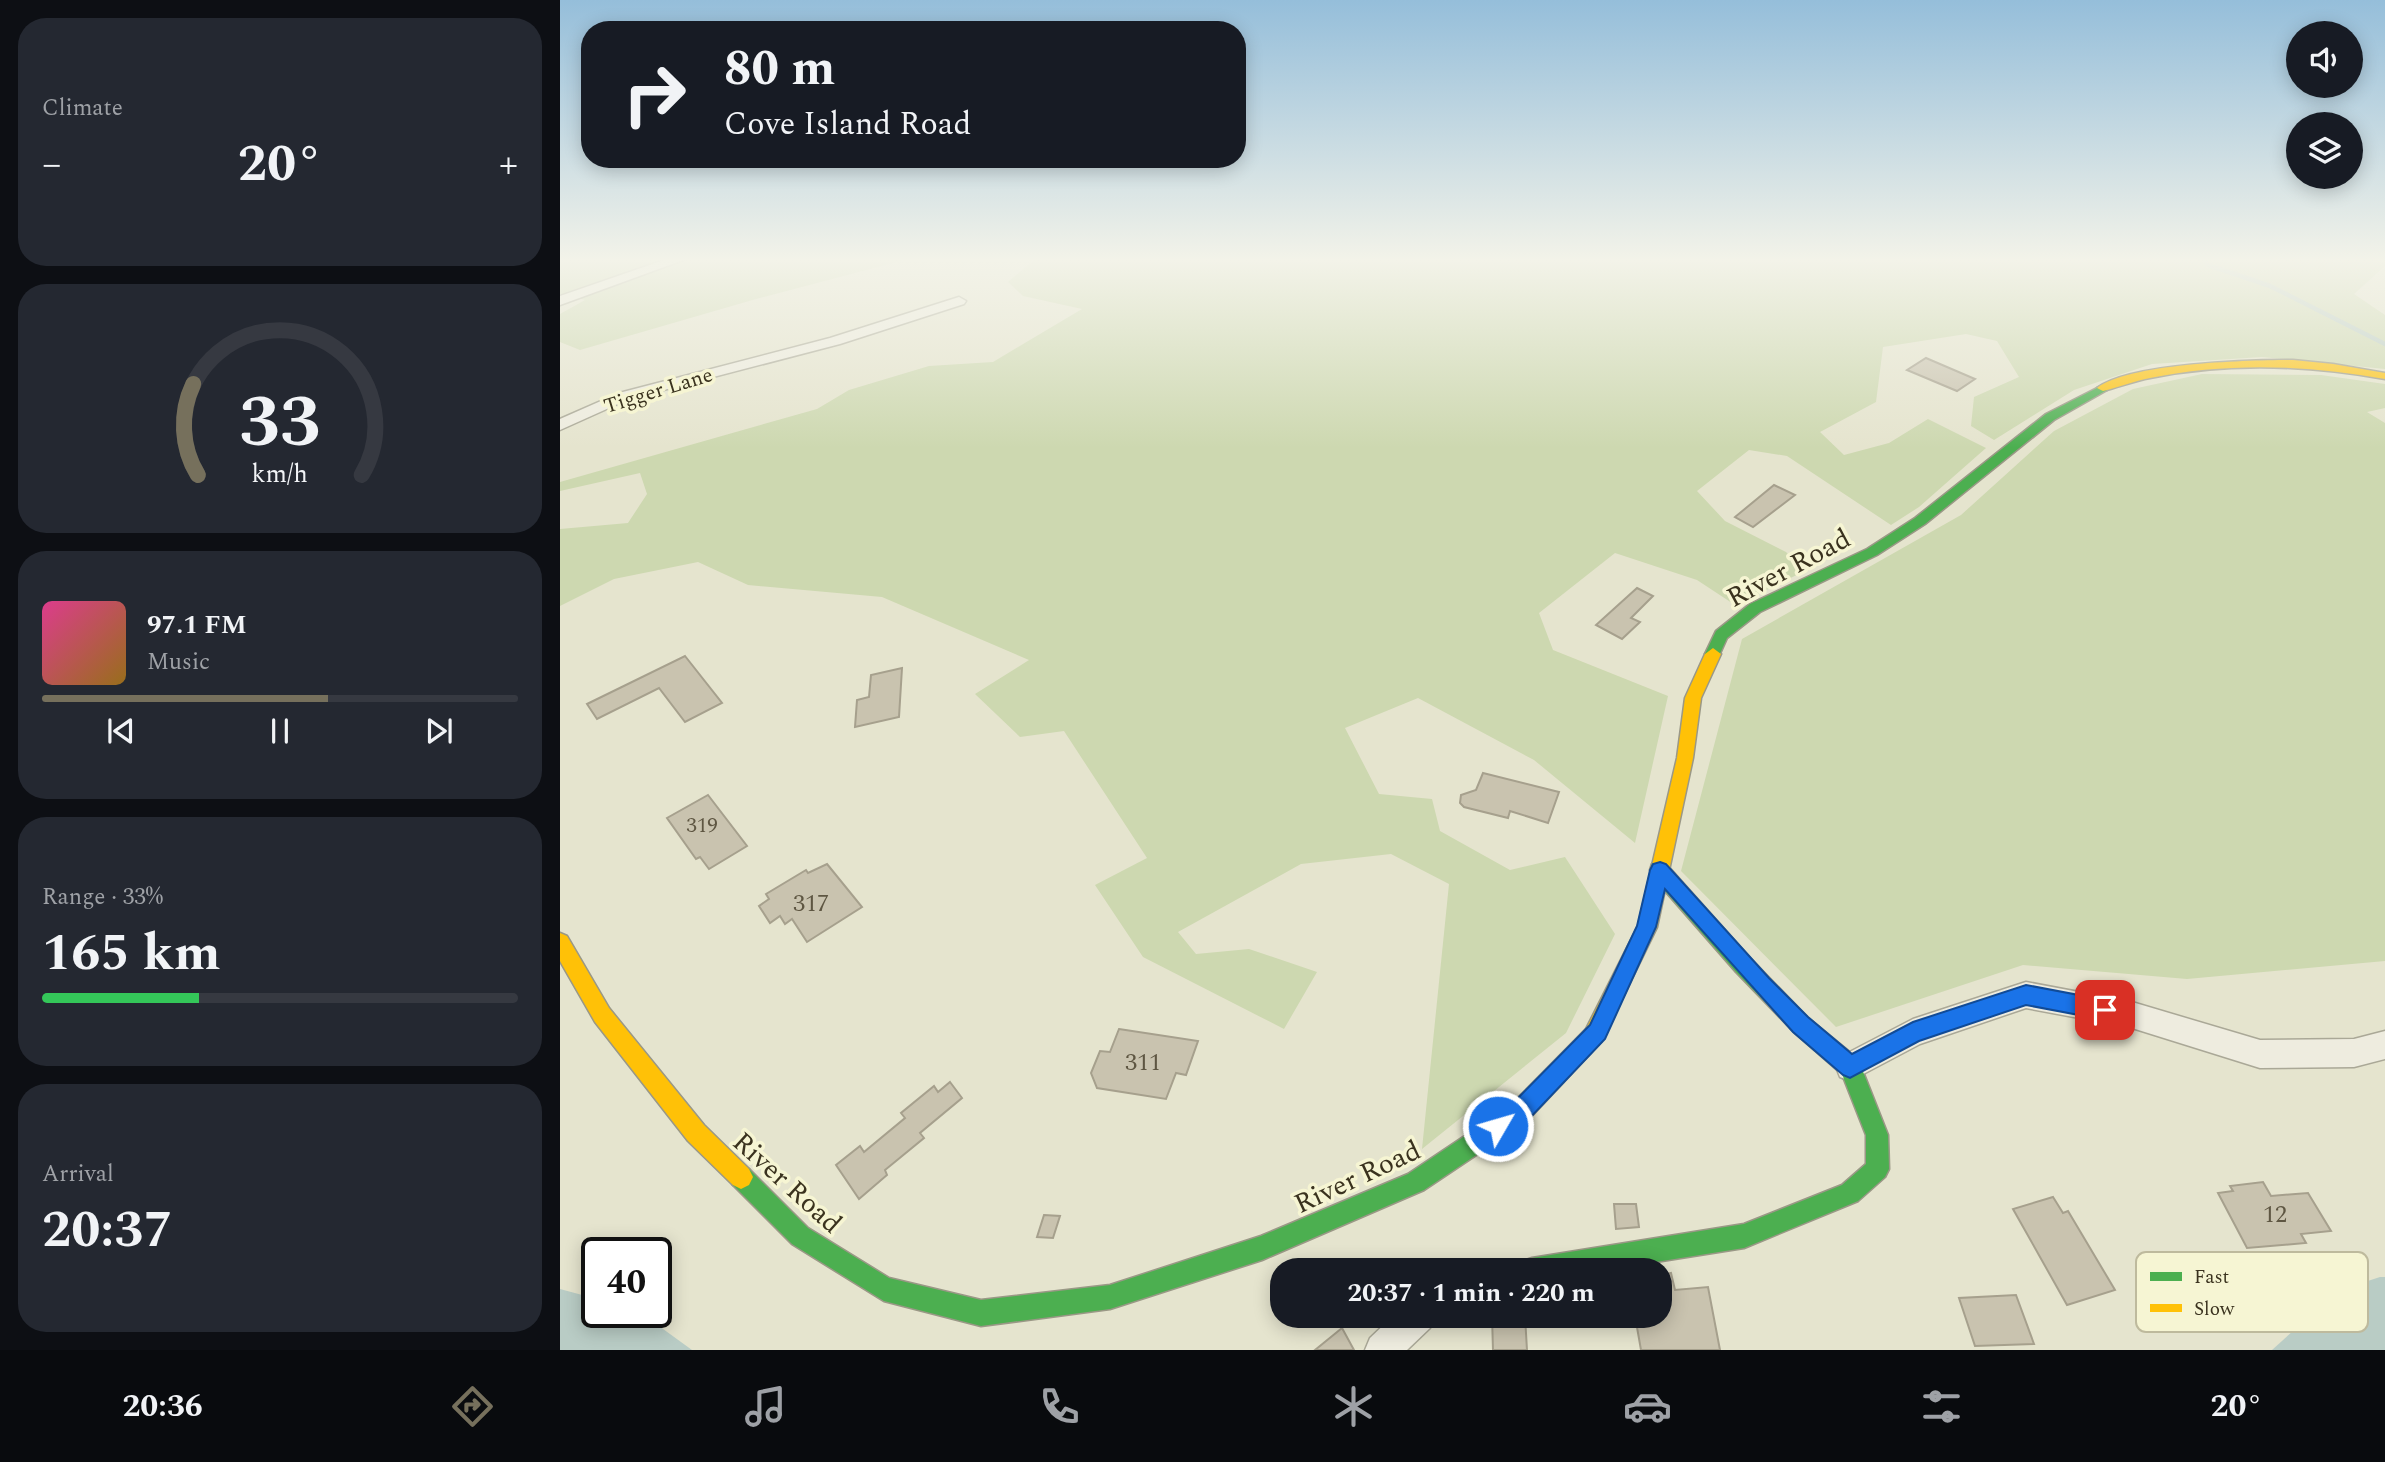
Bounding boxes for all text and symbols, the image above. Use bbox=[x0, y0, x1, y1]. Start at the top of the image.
map controls bbox=[2286, 21, 2363, 189]
button: sound bbox=[2286, 21, 2363, 98]
text: 80 m bbox=[724, 32, 835, 107]
icon: right bbox=[609, 49, 700, 140]
text: Climate bbox=[42, 91, 123, 126]
text: Cove Island Road bbox=[724, 100, 971, 149]
button: layers bbox=[2286, 112, 2363, 189]
text: 20° bbox=[238, 125, 322, 204]
text: − bbox=[42, 136, 61, 194]
text: + bbox=[499, 136, 518, 194]
street label: Tigger Lane bbox=[600, 359, 717, 423]
text: 33 bbox=[239, 368, 321, 479]
text: km/h bbox=[252, 455, 308, 493]
street label: River Road bbox=[1719, 518, 1859, 619]
text: 97.1 FM bbox=[147, 605, 247, 645]
text: Music bbox=[147, 645, 210, 680]
icon: previous bbox=[102, 712, 140, 750]
icon: pause bbox=[261, 712, 299, 750]
icon: next bbox=[420, 712, 458, 750]
house number: 319 bbox=[686, 810, 718, 842]
text: Range · 33% bbox=[42, 880, 163, 915]
house number: 317 bbox=[793, 886, 829, 922]
text: 165 km bbox=[42, 914, 221, 993]
pin bbox=[2075, 980, 2135, 1040]
icon: arrive bbox=[2086, 991, 2124, 1029]
house number: 311 bbox=[1125, 1045, 1161, 1081]
position arrow bbox=[1461, 1089, 1535, 1163]
street label: River Road bbox=[722, 1122, 852, 1244]
street label: River Road bbox=[1287, 1129, 1428, 1225]
text: Arrival bbox=[42, 1157, 114, 1192]
text: 20:37 bbox=[42, 1191, 173, 1270]
house number: 12 bbox=[2263, 1197, 2287, 1233]
speed limit sign: 40 bbox=[581, 1237, 672, 1328]
legend bbox=[2136, 1252, 2368, 1332]
text: Fast bbox=[2194, 1263, 2230, 1292]
text: 20:37 · 1 min · 220 m bbox=[1347, 1273, 1595, 1313]
text: Slow bbox=[2194, 1295, 2235, 1324]
text: 20:36 bbox=[122, 1382, 203, 1431]
icon: directions bbox=[448, 1382, 497, 1431]
icon: music bbox=[741, 1382, 790, 1431]
icon: phone bbox=[1035, 1382, 1084, 1431]
icon: climate bbox=[1329, 1382, 1378, 1431]
icon: car bbox=[1623, 1382, 1672, 1431]
icon: filters bbox=[1917, 1382, 1966, 1431]
text: 20° bbox=[2211, 1382, 2263, 1431]

